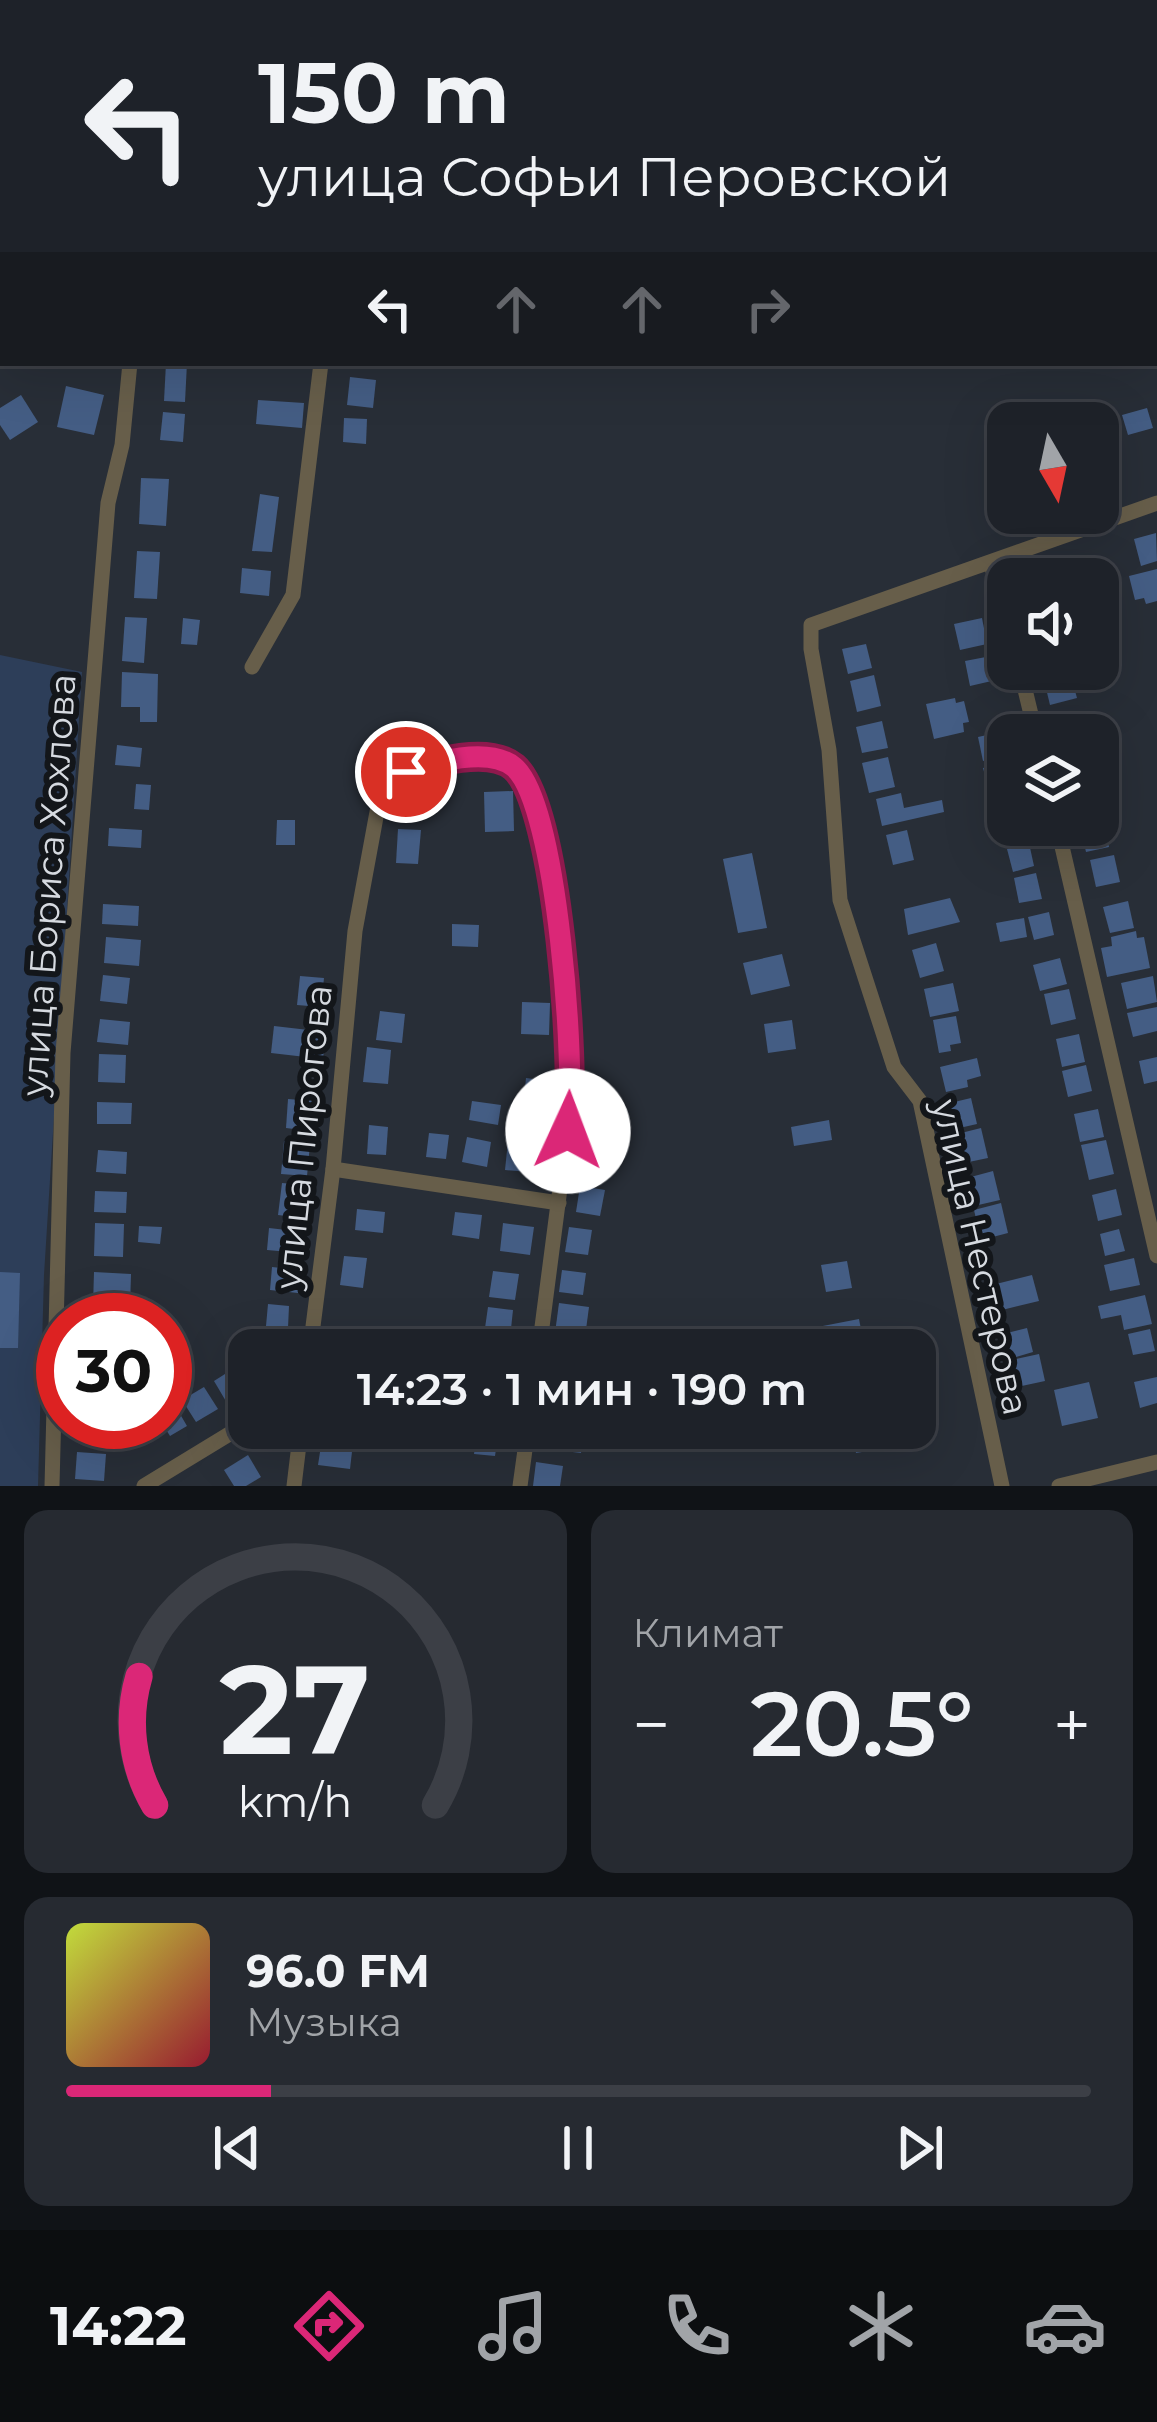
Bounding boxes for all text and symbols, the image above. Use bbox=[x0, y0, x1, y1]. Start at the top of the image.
text: 150 m bbox=[258, 42, 510, 144]
icon: left bbox=[60, 48, 216, 204]
text: улица Софьи Перовской bbox=[258, 144, 951, 210]
icon: left bbox=[357, 276, 423, 342]
icon: ahead bbox=[483, 276, 549, 342]
icon: ahead bbox=[609, 276, 675, 342]
icon: right bbox=[735, 276, 801, 342]
north arrow bbox=[987, 402, 1119, 534]
map controls bbox=[987, 402, 1119, 846]
button: sound bbox=[987, 558, 1119, 690]
street label: улица Бориса Хохлова bbox=[11, 672, 85, 1099]
button: layers bbox=[987, 714, 1119, 846]
pin bbox=[355, 721, 457, 823]
icon: arrive bbox=[373, 739, 439, 805]
street label: улица Пирогова bbox=[265, 983, 341, 1292]
position arrow bbox=[505, 1068, 631, 1194]
street label: улица Нестерова bbox=[923, 1094, 1039, 1419]
speed limit sign: 30 bbox=[36, 1293, 192, 1449]
text: 14:23 · 1 мин · 190 m bbox=[357, 1361, 807, 1416]
text: Климат bbox=[633, 1609, 783, 1657]
text: 27 bbox=[220, 1633, 371, 1785]
text: 20.5° bbox=[750, 1669, 973, 1779]
text: − bbox=[633, 1684, 670, 1765]
text: + bbox=[1053, 1684, 1091, 1765]
text: km/h bbox=[238, 1774, 352, 1827]
text: 96.0 FM bbox=[246, 1943, 430, 1998]
text: Музыка bbox=[246, 1998, 402, 2046]
icon: previous bbox=[204, 2115, 270, 2181]
icon: pause bbox=[545, 2115, 611, 2181]
icon: next bbox=[887, 2115, 953, 2181]
icon: directions bbox=[287, 2284, 371, 2368]
icon: music bbox=[471, 2284, 555, 2368]
icon: phone bbox=[655, 2284, 739, 2368]
icon: climate bbox=[839, 2284, 923, 2368]
icon: car bbox=[1023, 2284, 1107, 2368]
text: 14:22 bbox=[50, 2293, 187, 2359]

